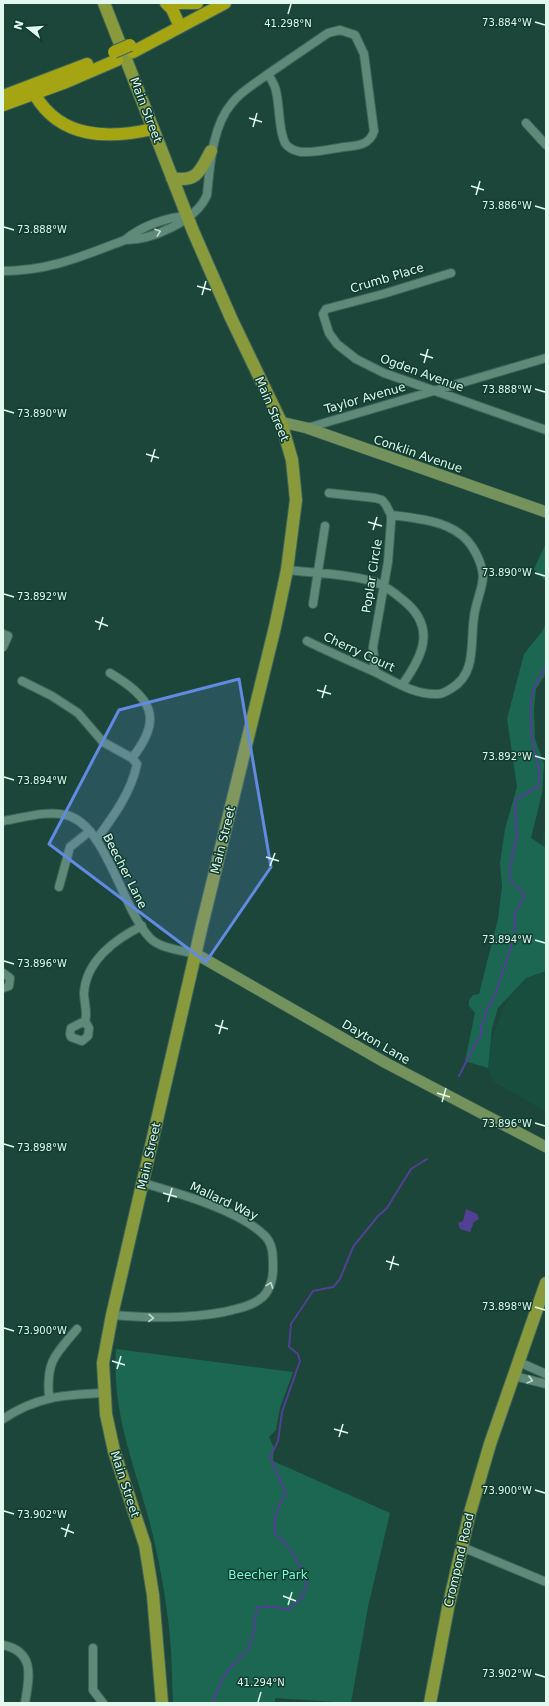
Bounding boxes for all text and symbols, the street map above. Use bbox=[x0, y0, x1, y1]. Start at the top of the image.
north arrow bbox=[8, 8, 48, 48]
text: 73.884°W bbox=[482, 17, 532, 28]
text: 41.298°N bbox=[264, 18, 312, 29]
text: N bbox=[11, 19, 26, 32]
street label: Main Street bbox=[127, 75, 165, 145]
text: 73.886°W bbox=[482, 200, 532, 211]
text: 73.888°W bbox=[17, 224, 67, 235]
one-way arrow bbox=[154, 229, 161, 237]
street label: Crumb Place bbox=[349, 260, 425, 296]
street label: Ogden Avenue bbox=[378, 351, 466, 395]
street label: Main Street bbox=[252, 375, 292, 444]
street label: Taylor Avenue bbox=[322, 380, 407, 417]
text: 73.888°W bbox=[482, 384, 532, 395]
text: 73.890°W bbox=[17, 408, 67, 419]
street label: Conklin Avenue bbox=[372, 432, 464, 476]
street label: Poplar Circle bbox=[359, 538, 385, 614]
text: 73.890°W bbox=[482, 567, 532, 578]
text: 73.892°W bbox=[17, 591, 67, 602]
street label: Cherry Court bbox=[321, 629, 397, 675]
text: 73.892°W bbox=[482, 751, 532, 762]
text: 73.894°W bbox=[17, 775, 67, 786]
street label: Main Street bbox=[208, 805, 238, 875]
street label: Beecher Lane bbox=[100, 831, 150, 911]
text: 73.894°W bbox=[482, 934, 532, 945]
text: 73.896°W bbox=[17, 958, 67, 969]
street label: Dayton Lane bbox=[340, 1017, 412, 1067]
text: 73.896°W bbox=[482, 1118, 532, 1129]
street label: Main Street bbox=[134, 1121, 164, 1191]
text: 73.898°W bbox=[17, 1142, 67, 1153]
street label: Mallard Way bbox=[188, 1179, 260, 1223]
one-way arrow bbox=[265, 1281, 273, 1288]
text: 73.898°W bbox=[482, 1301, 532, 1312]
one-way arrow bbox=[148, 1313, 154, 1322]
text: 73.900°W bbox=[17, 1325, 67, 1336]
one-way arrow bbox=[526, 1375, 533, 1384]
street label: Main Street bbox=[108, 1449, 142, 1519]
text: 73.900°W bbox=[482, 1485, 532, 1496]
text: 73.902°W bbox=[17, 1509, 67, 1520]
street label: Crompond Road bbox=[441, 1512, 477, 1608]
park label: Beecher Park bbox=[228, 1568, 308, 1582]
text: 73.902°W bbox=[482, 1668, 532, 1679]
text: 41.294°N bbox=[237, 1677, 285, 1688]

